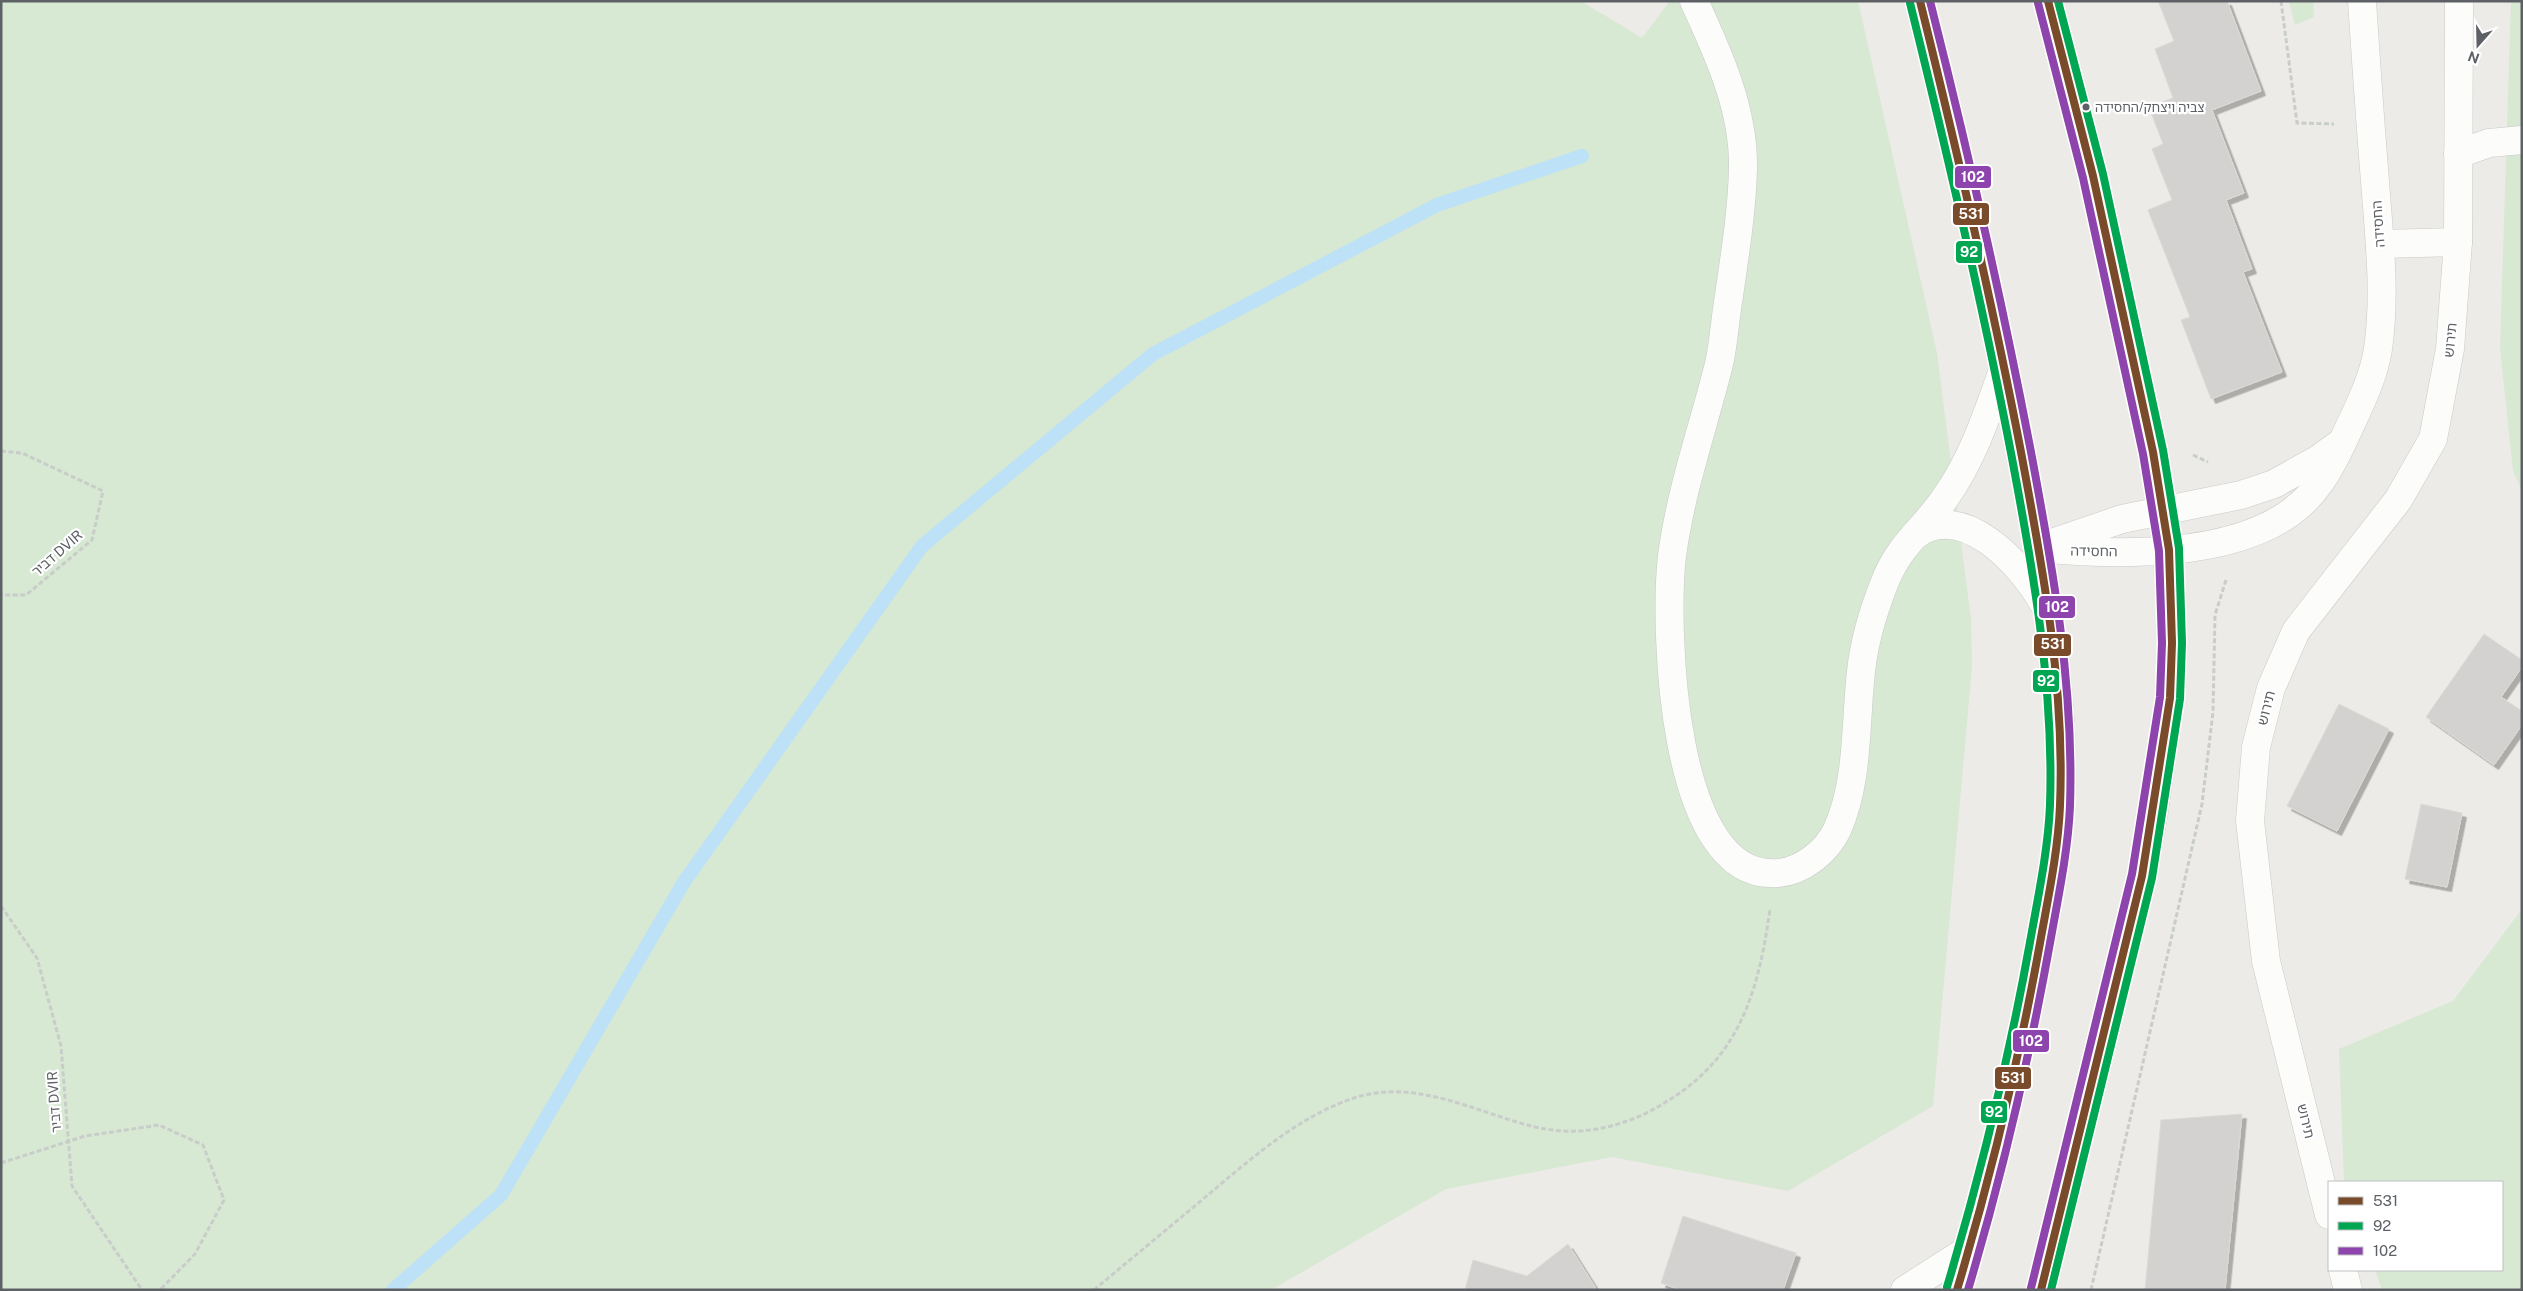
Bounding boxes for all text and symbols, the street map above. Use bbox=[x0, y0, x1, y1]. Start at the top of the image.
north arrow bbox=[2453, 20, 2503, 70]
text: N bbox=[2466, 48, 2481, 67]
place label: צביה ויצחק/החסידה bbox=[2095, 100, 2204, 115]
marker: צביה ויצחק/החסידה bbox=[2081, 102, 2091, 112]
line badge: 102 bbox=[1954, 165, 1992, 189]
text: 102 bbox=[1961, 169, 1985, 185]
street label: החסידה bbox=[2368, 200, 2388, 248]
line badge: 531 bbox=[1952, 202, 1990, 226]
text: 531 bbox=[1959, 206, 1983, 222]
line badge: 92 bbox=[1955, 240, 1983, 264]
text: 92 bbox=[1960, 244, 1978, 260]
street label: תירוש bbox=[2440, 322, 2460, 358]
street label: דביר DVIR bbox=[28, 527, 86, 579]
street label: החסידה bbox=[2070, 543, 2118, 559]
line badge: 102 bbox=[2038, 595, 2076, 619]
text: 102 bbox=[2045, 599, 2069, 615]
line badge: 531 bbox=[2033, 633, 2072, 657]
text: 531 bbox=[2041, 636, 2065, 652]
line badge: 92 bbox=[2032, 669, 2060, 693]
text: 92 bbox=[2037, 673, 2055, 689]
street label: תירוש bbox=[2254, 689, 2278, 727]
line badge: 102 bbox=[2012, 1029, 2050, 1053]
text: 102 bbox=[2019, 1033, 2043, 1049]
line badge: 531 bbox=[1994, 1066, 2032, 1090]
text: 531 bbox=[2001, 1070, 2025, 1086]
street label: דביר DVIR bbox=[44, 1071, 64, 1133]
line badge: 92 bbox=[1980, 1100, 2008, 1124]
street label: תירוש bbox=[2294, 1102, 2318, 1140]
text: 92 bbox=[1985, 1104, 2003, 1120]
legend bbox=[2328, 1181, 2503, 1271]
text: 531 bbox=[2373, 1192, 2398, 1209]
text: 92 bbox=[2373, 1217, 2391, 1234]
text: 102 bbox=[2373, 1242, 2397, 1259]

